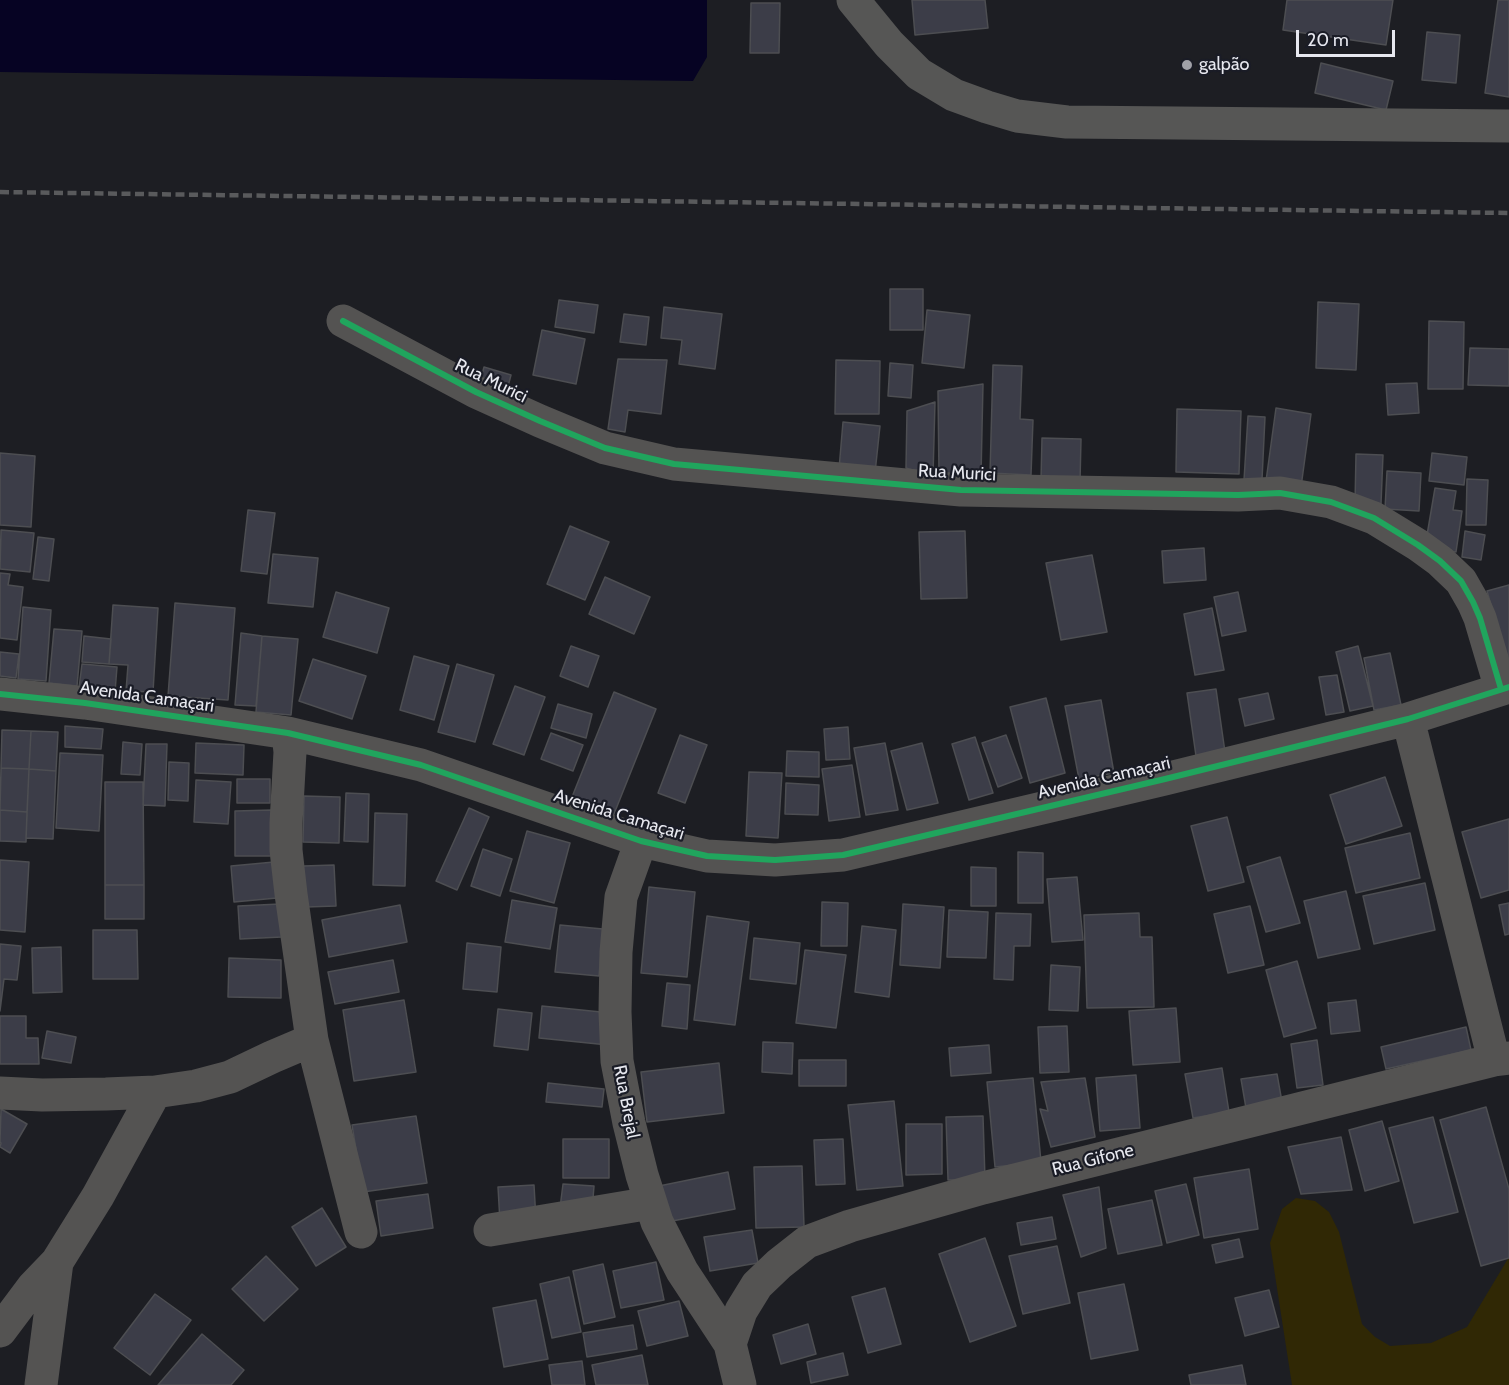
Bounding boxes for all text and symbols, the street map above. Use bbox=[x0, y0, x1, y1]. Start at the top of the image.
scale bar bbox=[1299, 18, 1398, 56]
text: 20 m bbox=[1307, 29, 1349, 51]
place label: galpão bbox=[1199, 54, 1249, 76]
marker: galpão bbox=[1180, 58, 1194, 72]
street label: Rua Murici bbox=[451, 354, 531, 408]
street label: Rua Murici bbox=[917, 460, 997, 486]
street label: Avenida Camaçari bbox=[78, 677, 216, 717]
street label: Avenida Camaçari bbox=[1036, 752, 1172, 804]
street label: Avenida Camaçari bbox=[551, 785, 687, 845]
street label: Rua Brejal bbox=[608, 1063, 644, 1141]
street label: Rua Gifone bbox=[1050, 1139, 1136, 1181]

